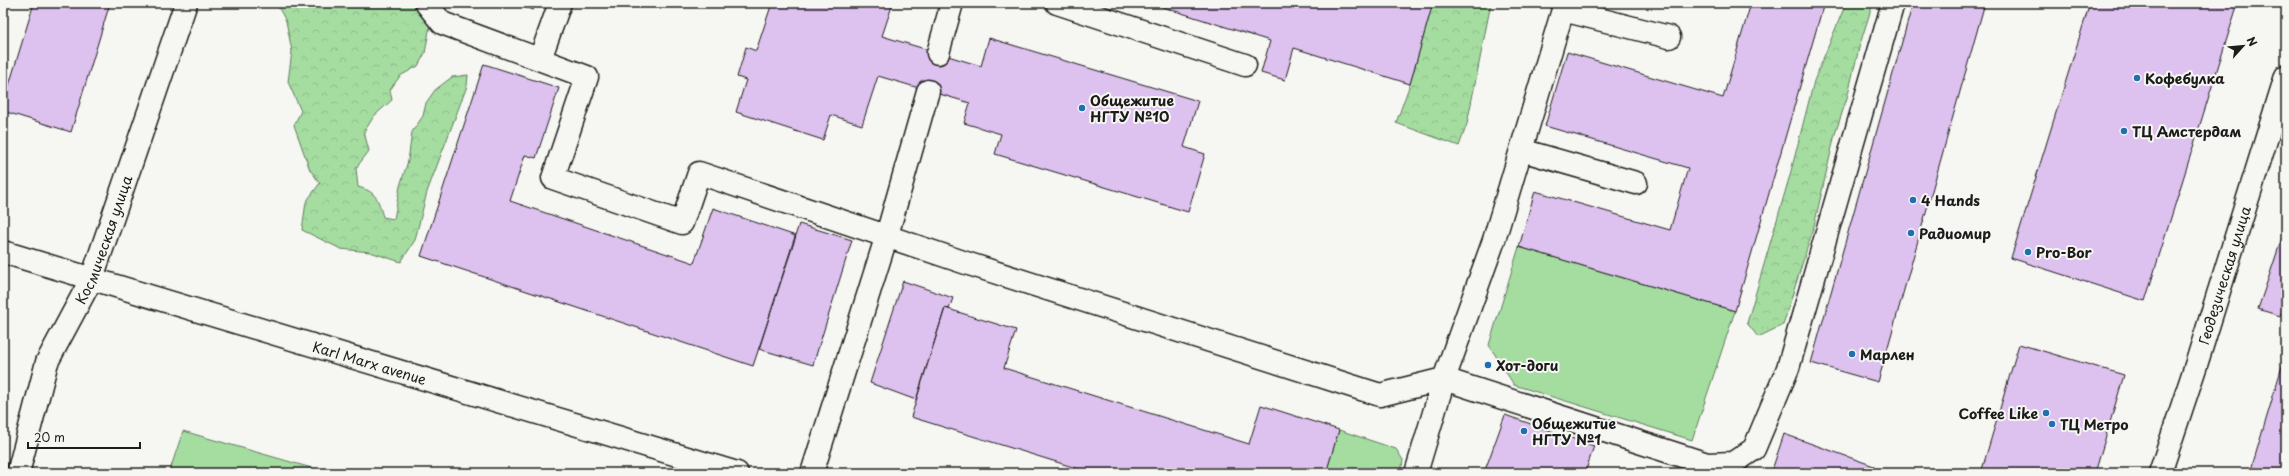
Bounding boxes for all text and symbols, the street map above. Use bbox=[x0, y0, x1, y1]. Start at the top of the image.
north arrow bbox=[2223, 26, 2263, 66]
text: N bbox=[2243, 33, 2262, 49]
place label: Кофебулка bbox=[2145, 68, 2225, 89]
marker: Кофебулка bbox=[2132, 73, 2142, 83]
place label: Общежитие НГТУ №10 bbox=[1090, 90, 1174, 127]
marker: Общежитие НГТУ №10 bbox=[1077, 103, 1087, 113]
place label: ТЦ Амстердам bbox=[2132, 121, 2241, 142]
marker: ТЦ Амстердам bbox=[2119, 126, 2129, 136]
street label: Космическая улица bbox=[70, 172, 137, 308]
place label: 4 Hands bbox=[1921, 190, 1980, 211]
marker: 4 Hands bbox=[1908, 195, 1918, 205]
street label: Геодезическая улица bbox=[2193, 203, 2256, 347]
place label: Радиомир bbox=[1919, 223, 1991, 244]
marker: Радиомир bbox=[1906, 228, 1916, 238]
place label: Pro-Bor bbox=[2036, 242, 2093, 263]
marker: Pro-Bor bbox=[2023, 247, 2033, 257]
street label: Karl Marx avenue bbox=[310, 335, 430, 390]
place label: Марлен bbox=[1860, 344, 1915, 365]
marker: Марлен bbox=[1847, 349, 1857, 359]
place label: Хот-доги bbox=[1495, 355, 1558, 376]
marker: Хот-доги bbox=[1483, 360, 1493, 370]
place label: Coffee Like bbox=[1958, 403, 2038, 424]
marker: Coffee Like bbox=[2041, 408, 2051, 418]
place label: Общежитие НГТУ №1 bbox=[1532, 413, 1616, 450]
place label: ТЦ Метро bbox=[2060, 414, 2129, 435]
marker: ТЦ Метро bbox=[2047, 419, 2057, 429]
scale bar bbox=[28, 424, 140, 450]
marker: Общежитие НГТУ №1 bbox=[1519, 426, 1529, 436]
text: 20 m bbox=[34, 428, 65, 446]

